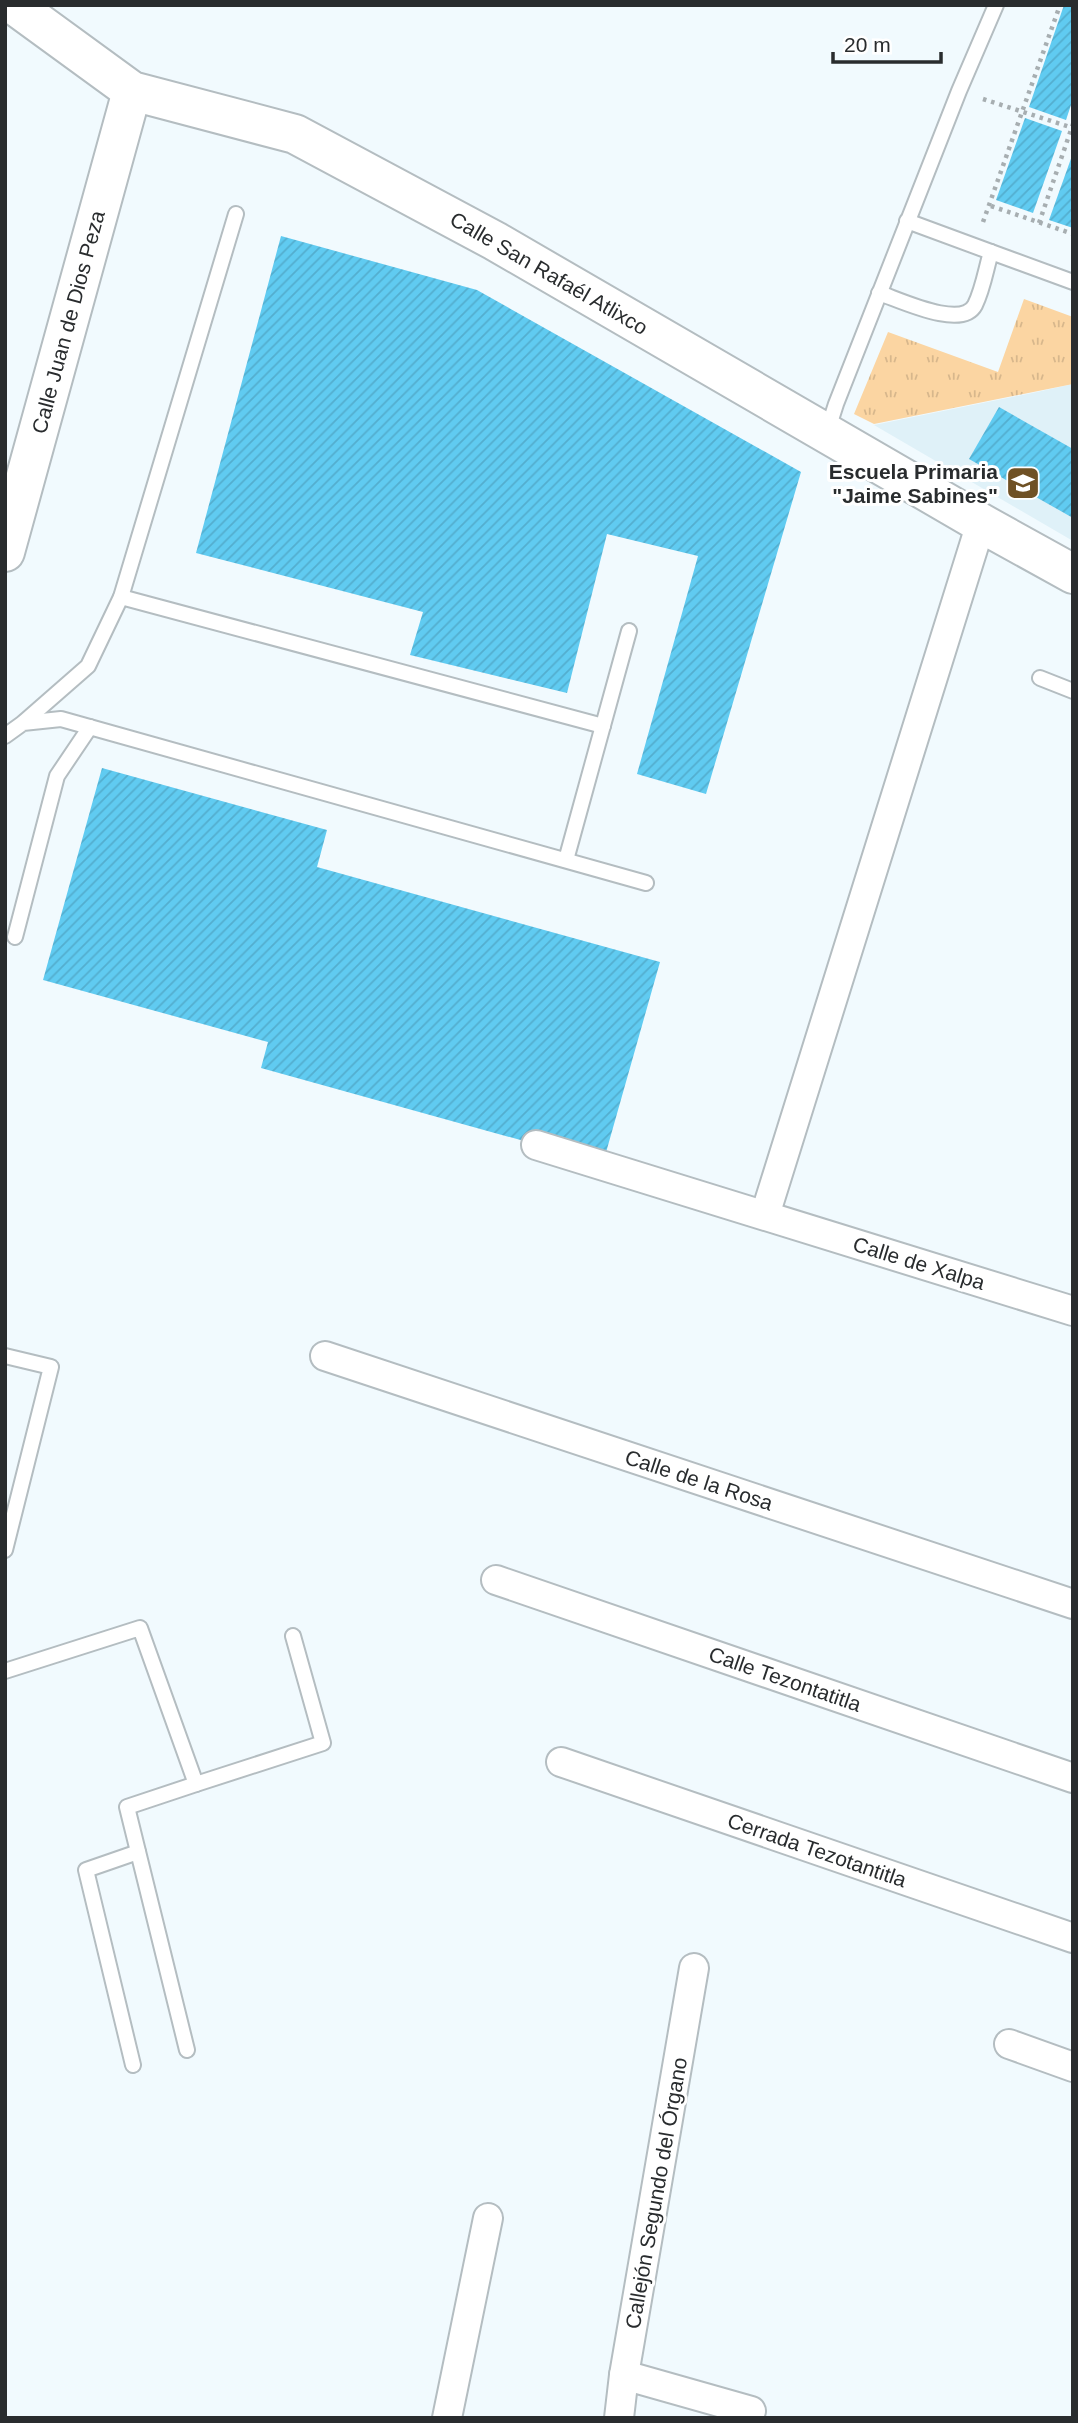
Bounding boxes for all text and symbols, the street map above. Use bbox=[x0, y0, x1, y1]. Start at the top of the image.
scale bar bbox=[833, 21, 942, 65]
text: 20 m bbox=[844, 33, 891, 56]
street label: Calle San Rafaél Atlixco bbox=[446, 207, 652, 339]
street label: Calle Juan de Dios Peza bbox=[27, 208, 109, 436]
place label: Escuela Primaria "Jaime Sabines" bbox=[829, 460, 998, 507]
school or university icon: Escuela Primaria "Jaime Sabines" bbox=[1004, 464, 1042, 502]
street label: Calle de Xalpa bbox=[850, 1232, 988, 1294]
street label: Calle de la Rosa bbox=[622, 1445, 776, 1515]
street label: Calle Tezontatitla bbox=[706, 1642, 864, 1716]
street label: Cerrada Tezotantitla bbox=[725, 1809, 910, 1892]
street label: Callejón Segundo del Órgano bbox=[621, 2055, 691, 2331]

